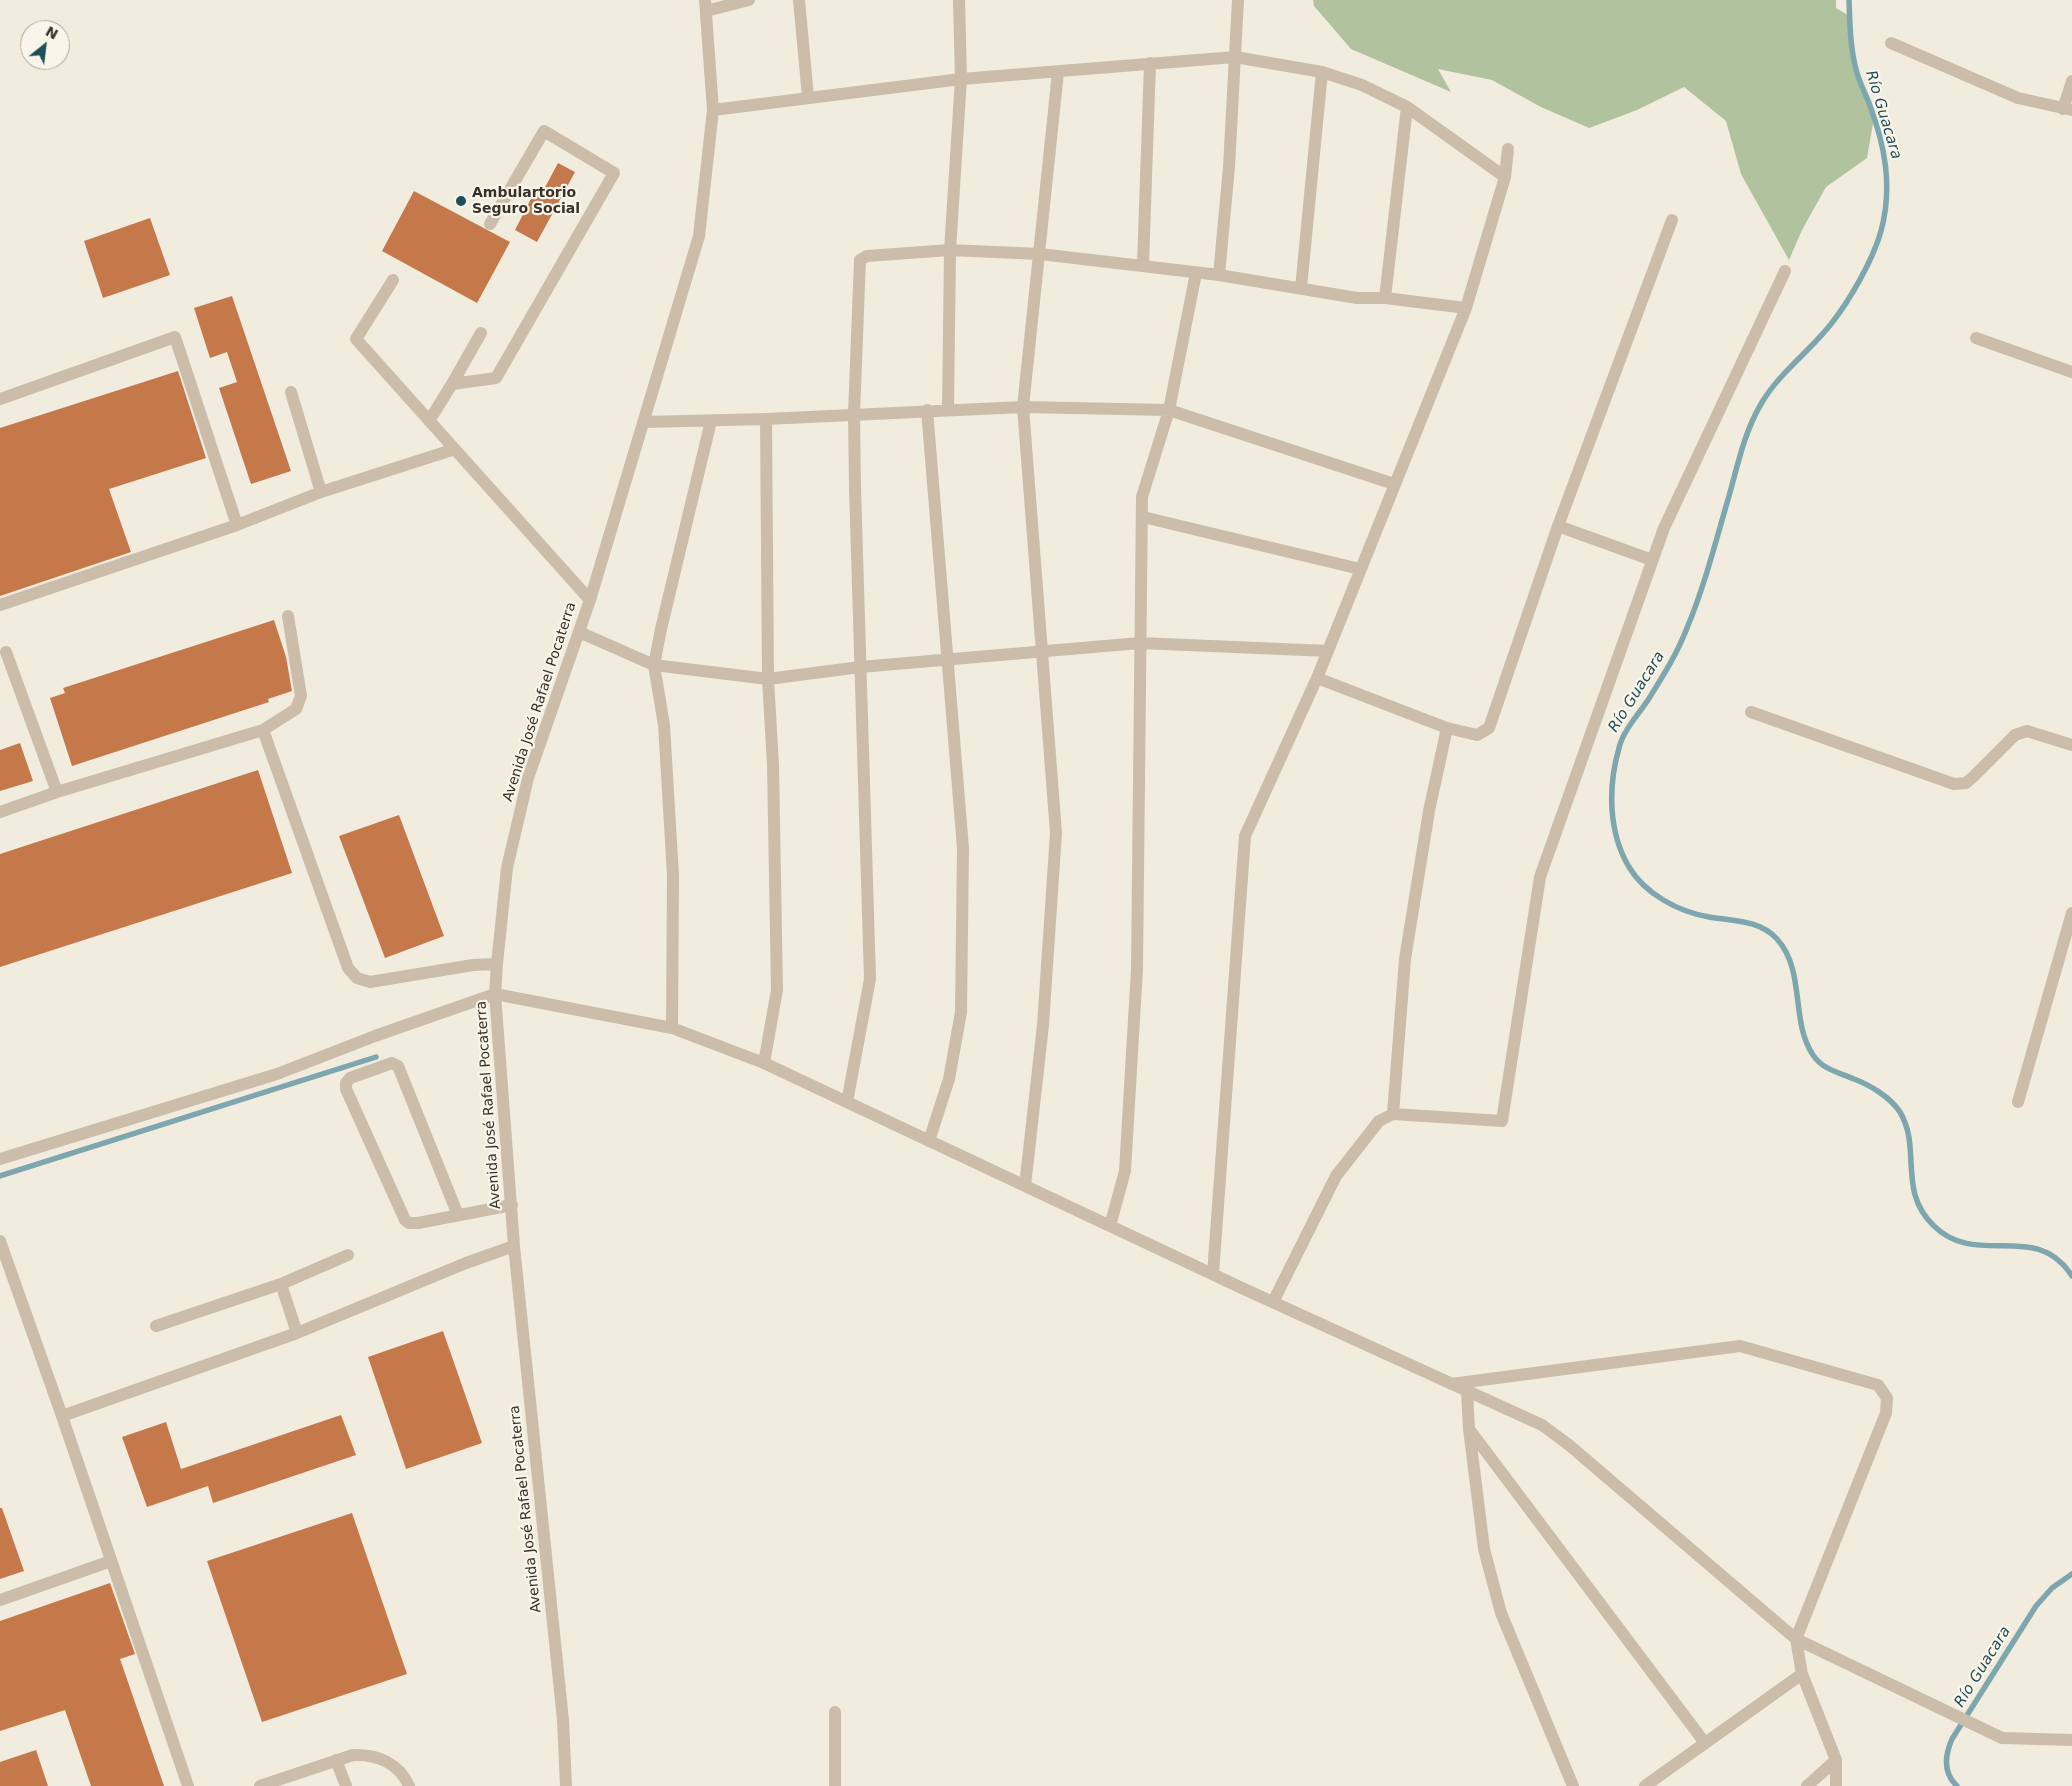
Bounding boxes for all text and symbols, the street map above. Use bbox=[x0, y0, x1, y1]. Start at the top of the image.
north arrow bbox=[20, 20, 70, 70]
text: N bbox=[43, 23, 61, 43]
water label: Río Guacara bbox=[1861, 69, 1905, 161]
place label: Ambulartorio Seguro Social bbox=[472, 185, 580, 218]
marker: Ambulartorio Seguro Social bbox=[454, 194, 468, 208]
street label: Avenida José Rafael Pocaterra bbox=[500, 600, 580, 804]
water label: Río Guacara bbox=[1605, 648, 1669, 736]
street label: Avenida José Rafael Pocaterra bbox=[473, 1000, 505, 1210]
street label: Avenida José Rafael Pocaterra bbox=[507, 1404, 545, 1614]
water label: Río Guacara bbox=[1951, 1623, 2015, 1711]

